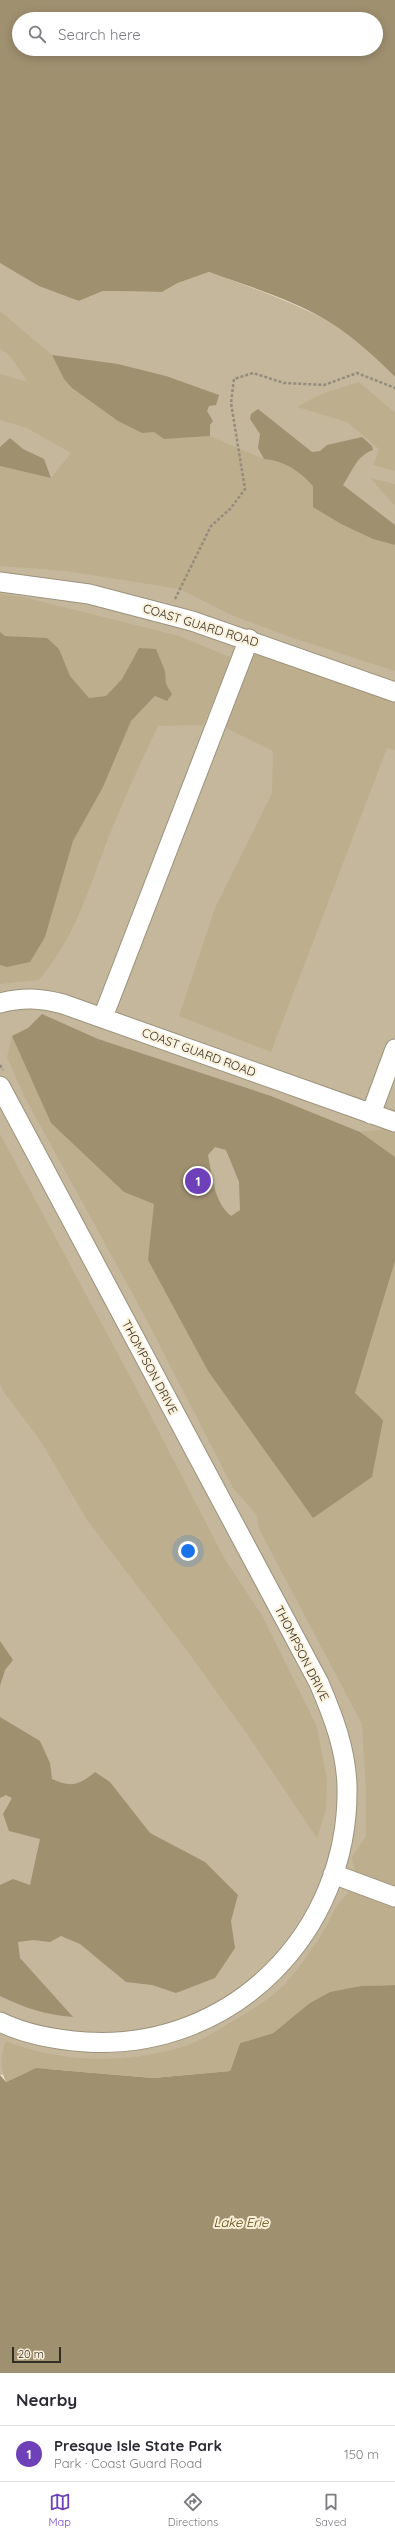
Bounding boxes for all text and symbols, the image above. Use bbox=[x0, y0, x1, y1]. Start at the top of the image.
search box bbox=[12, 12, 383, 56]
icon: search bbox=[26, 23, 48, 45]
text: Search here bbox=[58, 25, 141, 44]
street label: COAST GUARD ROAD bbox=[141, 600, 261, 650]
street label: COAST GUARD ROAD bbox=[140, 1024, 258, 1080]
pin: 1 bbox=[185, 1166, 211, 1196]
street label: THOMPSON DRIVE bbox=[119, 1317, 181, 1417]
your location bbox=[178, 1541, 198, 1561]
street label: THOMPSON DRIVE bbox=[272, 1603, 333, 1703]
water label: Lake Erie bbox=[214, 2214, 269, 2230]
scale bar bbox=[12, 2345, 61, 2364]
text: 20 m bbox=[18, 2347, 44, 2361]
text: Nearby bbox=[16, 2389, 77, 2410]
text: Presque Isle State Park bbox=[54, 2436, 222, 2455]
text: 1 bbox=[26, 2446, 32, 2462]
text: 150 m bbox=[344, 2446, 379, 2462]
text: Park · Coast Guard Road bbox=[54, 2455, 202, 2471]
tab: Map bbox=[48, 2491, 71, 2529]
tab: Directions bbox=[168, 2491, 218, 2529]
tab: Saved bbox=[315, 2491, 347, 2529]

